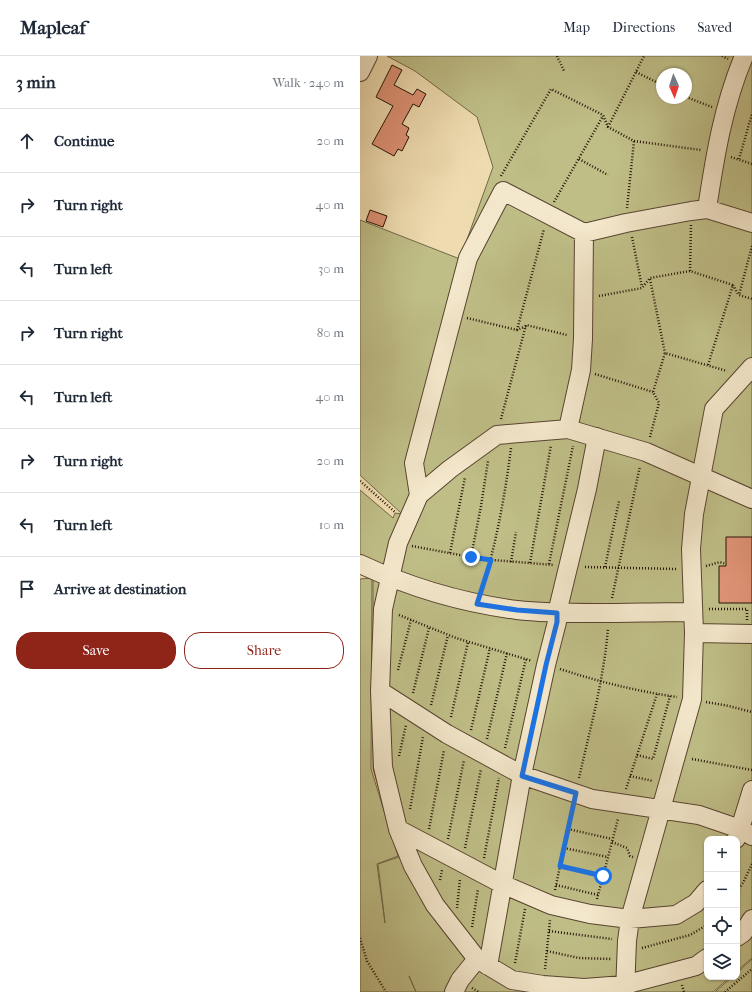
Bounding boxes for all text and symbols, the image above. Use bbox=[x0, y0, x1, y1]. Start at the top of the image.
text: Mapleaf bbox=[20, 17, 86, 39]
text: Map bbox=[563, 19, 590, 36]
text: Directions bbox=[612, 19, 675, 36]
text: Saved bbox=[697, 19, 732, 36]
north arrow bbox=[656, 68, 692, 104]
text: 3 min bbox=[16, 72, 56, 92]
text: Walk · 240 m bbox=[272, 75, 344, 90]
icon: ahead bbox=[16, 130, 38, 152]
text: Continue bbox=[54, 132, 114, 150]
text: 20 m bbox=[317, 133, 344, 148]
icon: right bbox=[16, 194, 38, 216]
text: Turn right bbox=[54, 196, 123, 214]
text: 40 m bbox=[316, 197, 344, 212]
icon: left bbox=[16, 258, 38, 280]
text: Turn left bbox=[54, 260, 112, 278]
text: 30 m bbox=[318, 261, 344, 276]
icon: right bbox=[16, 322, 38, 344]
text: Turn right bbox=[54, 324, 123, 342]
text: 80 m bbox=[317, 325, 344, 340]
icon: left bbox=[16, 386, 38, 408]
text: Turn left bbox=[54, 388, 112, 406]
text: 40 m bbox=[316, 389, 344, 404]
icon: right bbox=[16, 450, 38, 472]
text: Turn right bbox=[54, 452, 123, 470]
text: 20 m bbox=[317, 453, 344, 468]
icon: left bbox=[16, 514, 38, 536]
text: Turn left bbox=[54, 516, 112, 534]
text: 10 m bbox=[319, 517, 344, 532]
route end bbox=[462, 548, 480, 566]
icon: arrive bbox=[16, 578, 38, 600]
text: Arrive at destination bbox=[54, 580, 186, 598]
button: Save bbox=[16, 632, 176, 669]
button: Share bbox=[184, 632, 344, 669]
map controls bbox=[704, 836, 740, 980]
button: + bbox=[704, 836, 740, 872]
route start bbox=[594, 867, 612, 885]
button: − bbox=[704, 872, 740, 908]
button: locate bbox=[704, 908, 740, 944]
button: layers bbox=[704, 944, 740, 980]

